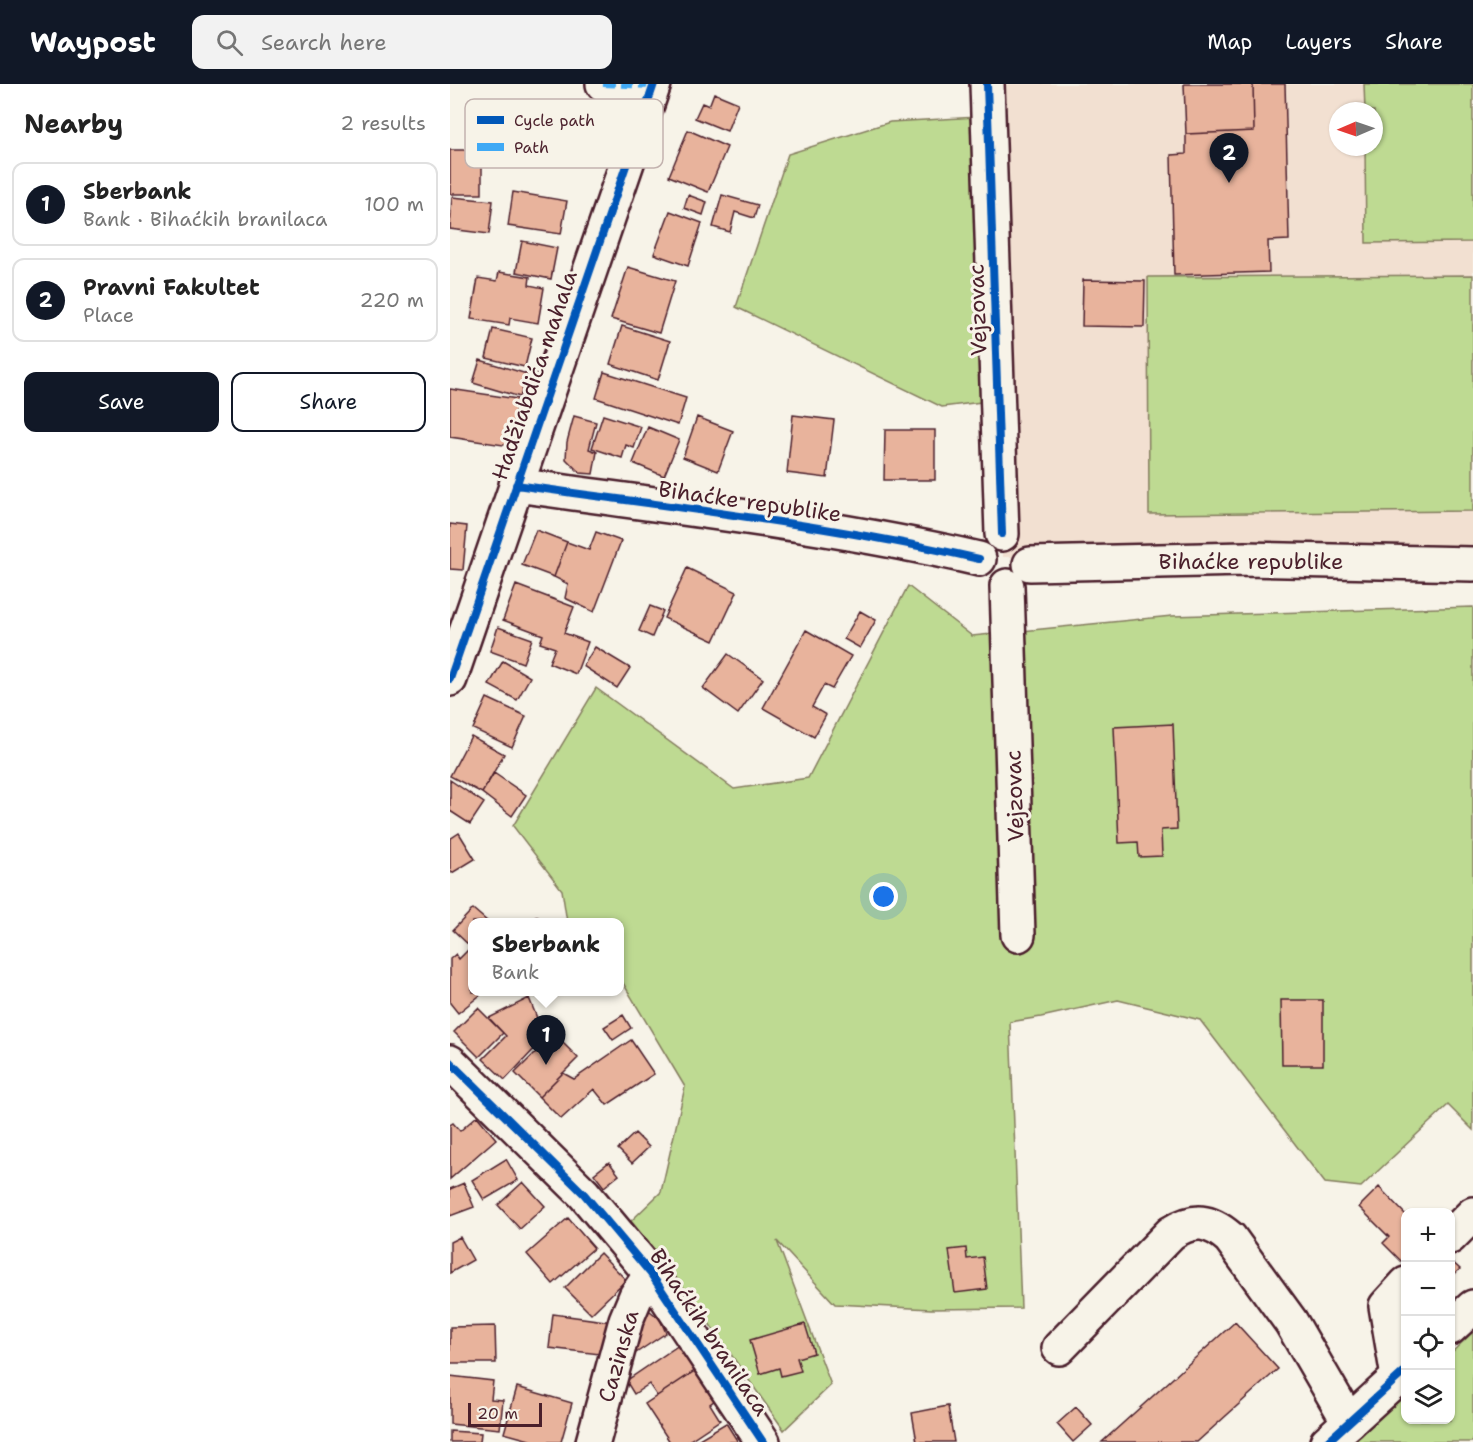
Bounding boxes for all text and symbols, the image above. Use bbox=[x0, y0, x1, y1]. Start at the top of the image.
search box bbox=[192, 15, 612, 69]
text: Waypost bbox=[30, 23, 156, 61]
icon: search bbox=[213, 26, 246, 59]
text: Search here bbox=[261, 28, 387, 57]
text: Map bbox=[1207, 28, 1252, 56]
text: Layers bbox=[1285, 28, 1352, 56]
text: Share bbox=[1385, 28, 1443, 56]
legend bbox=[465, 99, 663, 168]
north arrow bbox=[1329, 102, 1383, 156]
text: Nearby bbox=[24, 106, 123, 141]
text: 2 results bbox=[340, 110, 426, 136]
text: Cycle path bbox=[514, 110, 595, 131]
pin: 2 bbox=[1210, 134, 1248, 183]
text: Path bbox=[514, 137, 549, 158]
text: Sberbank bbox=[83, 177, 192, 206]
text: 1 bbox=[41, 191, 50, 217]
text: 100 m bbox=[364, 191, 424, 217]
text: Bank · Bihaćkih branilaca bbox=[83, 206, 328, 232]
street label: Vejzovac bbox=[961, 263, 994, 357]
street label: Hadžiabdića mahala bbox=[485, 266, 584, 484]
text: Pravni Fakultet bbox=[83, 273, 260, 302]
text: 2 bbox=[39, 287, 53, 313]
text: 220 m bbox=[360, 287, 424, 313]
text: Place bbox=[83, 302, 134, 328]
button: Save bbox=[24, 372, 219, 432]
button: Share bbox=[231, 372, 426, 432]
street label: Bihaćke republike bbox=[656, 474, 843, 529]
street label: Bihaćke republike bbox=[1159, 547, 1343, 576]
street label: Vejzovac bbox=[998, 749, 1031, 843]
your location bbox=[869, 882, 898, 911]
popup bbox=[468, 918, 624, 996]
text: Sberbank bbox=[492, 930, 600, 959]
text: Bank bbox=[492, 959, 539, 985]
pin: 1 bbox=[526, 1016, 566, 1065]
map controls bbox=[1401, 1208, 1455, 1424]
button: + bbox=[1401, 1208, 1455, 1262]
street label: Bihaćkih branilaca bbox=[643, 1243, 776, 1422]
button: − bbox=[1401, 1262, 1455, 1316]
street label: Cazinska bbox=[591, 1306, 646, 1406]
button: locate bbox=[1401, 1316, 1455, 1370]
button: layers bbox=[1401, 1370, 1455, 1424]
scale bar bbox=[468, 1400, 542, 1428]
text: 20 m bbox=[477, 1403, 518, 1424]

